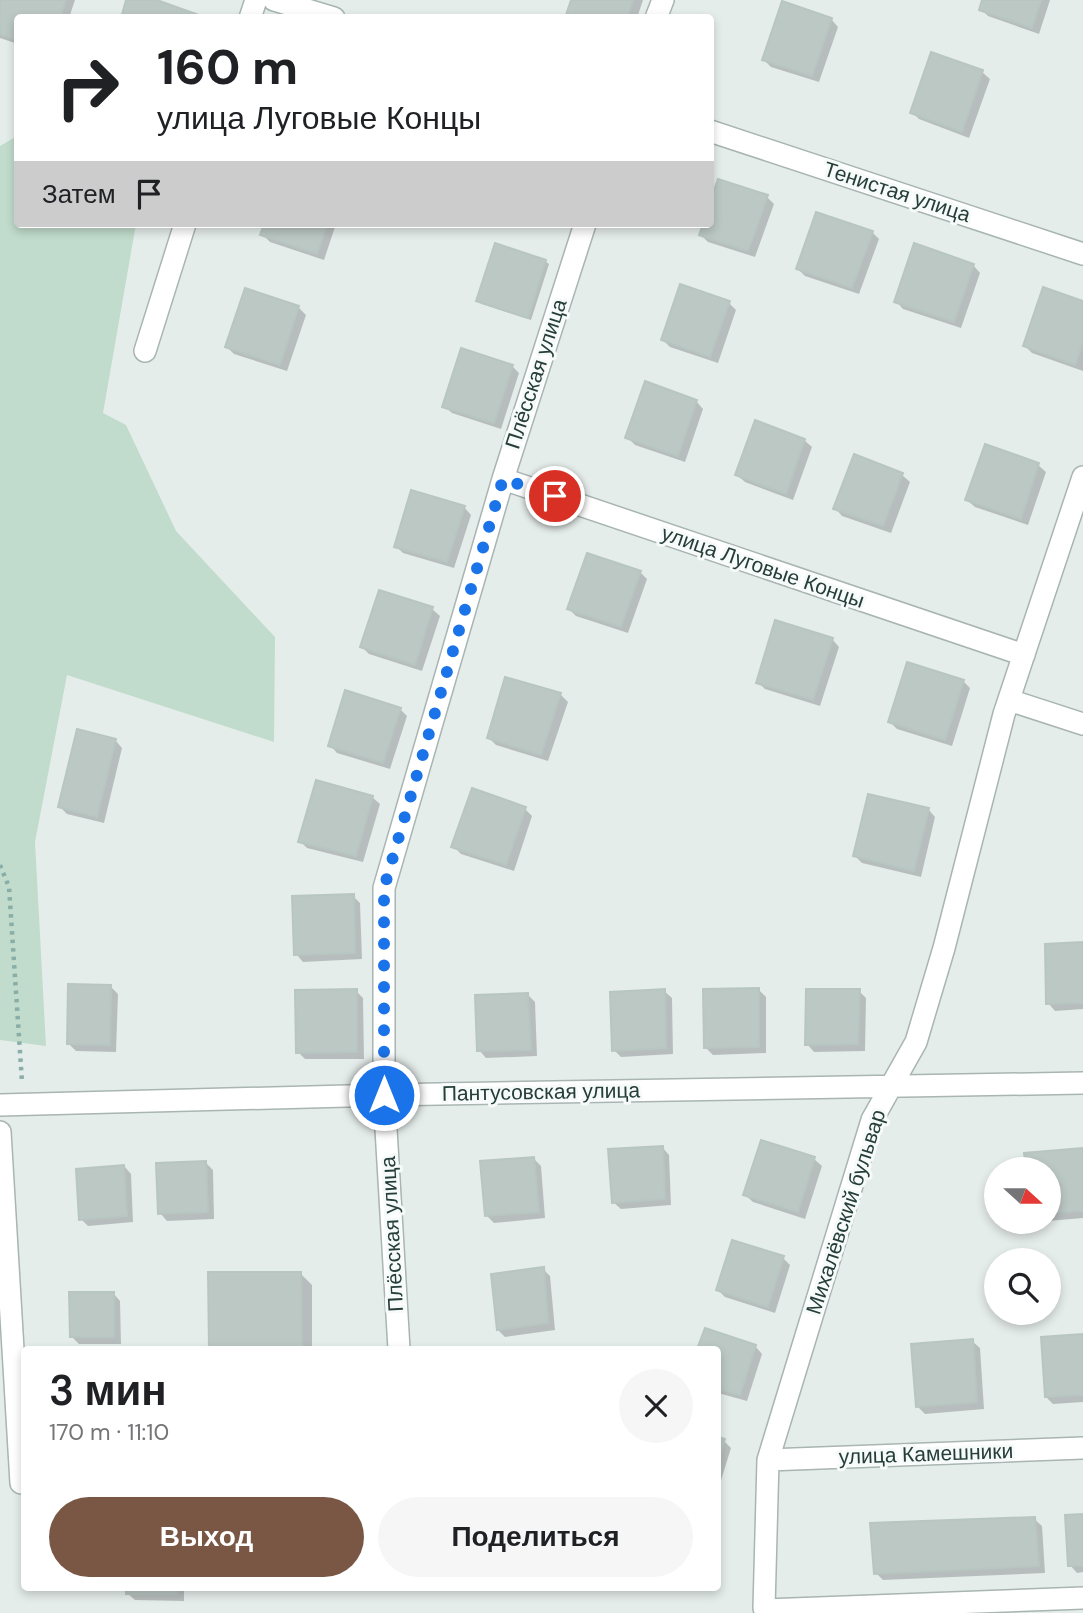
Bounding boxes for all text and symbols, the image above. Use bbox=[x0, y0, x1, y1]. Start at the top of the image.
text: 160 m bbox=[157, 35, 298, 99]
icon: right bbox=[42, 42, 133, 133]
text: улица Луговые Концы bbox=[157, 97, 481, 139]
street label: Тенистая улица bbox=[820, 155, 974, 229]
icon: arrive bbox=[130, 175, 168, 213]
text: Затем bbox=[42, 177, 116, 211]
street label: Плёсская улица bbox=[499, 295, 574, 453]
pin bbox=[525, 466, 585, 526]
icon: arrive bbox=[536, 477, 574, 515]
street label: улица Луговые Концы bbox=[658, 519, 868, 615]
position arrow bbox=[347, 1058, 421, 1132]
street label: Пантусовская улица bbox=[442, 1076, 641, 1108]
street label: Михалёвский бульвар bbox=[800, 1106, 892, 1318]
street label: Плёсская улица bbox=[374, 1155, 410, 1313]
north arrow bbox=[984, 1157, 1060, 1234]
map controls bbox=[984, 1157, 1061, 1325]
button: search bbox=[984, 1248, 1061, 1325]
text: 3 мин bbox=[49, 1363, 167, 1418]
button: close bbox=[619, 1369, 693, 1443]
text: 170 m · 11:10 bbox=[49, 1417, 169, 1447]
street label: улица Камешники bbox=[838, 1437, 1014, 1471]
button: Выход bbox=[49, 1497, 364, 1577]
button: Поделиться bbox=[378, 1497, 693, 1577]

